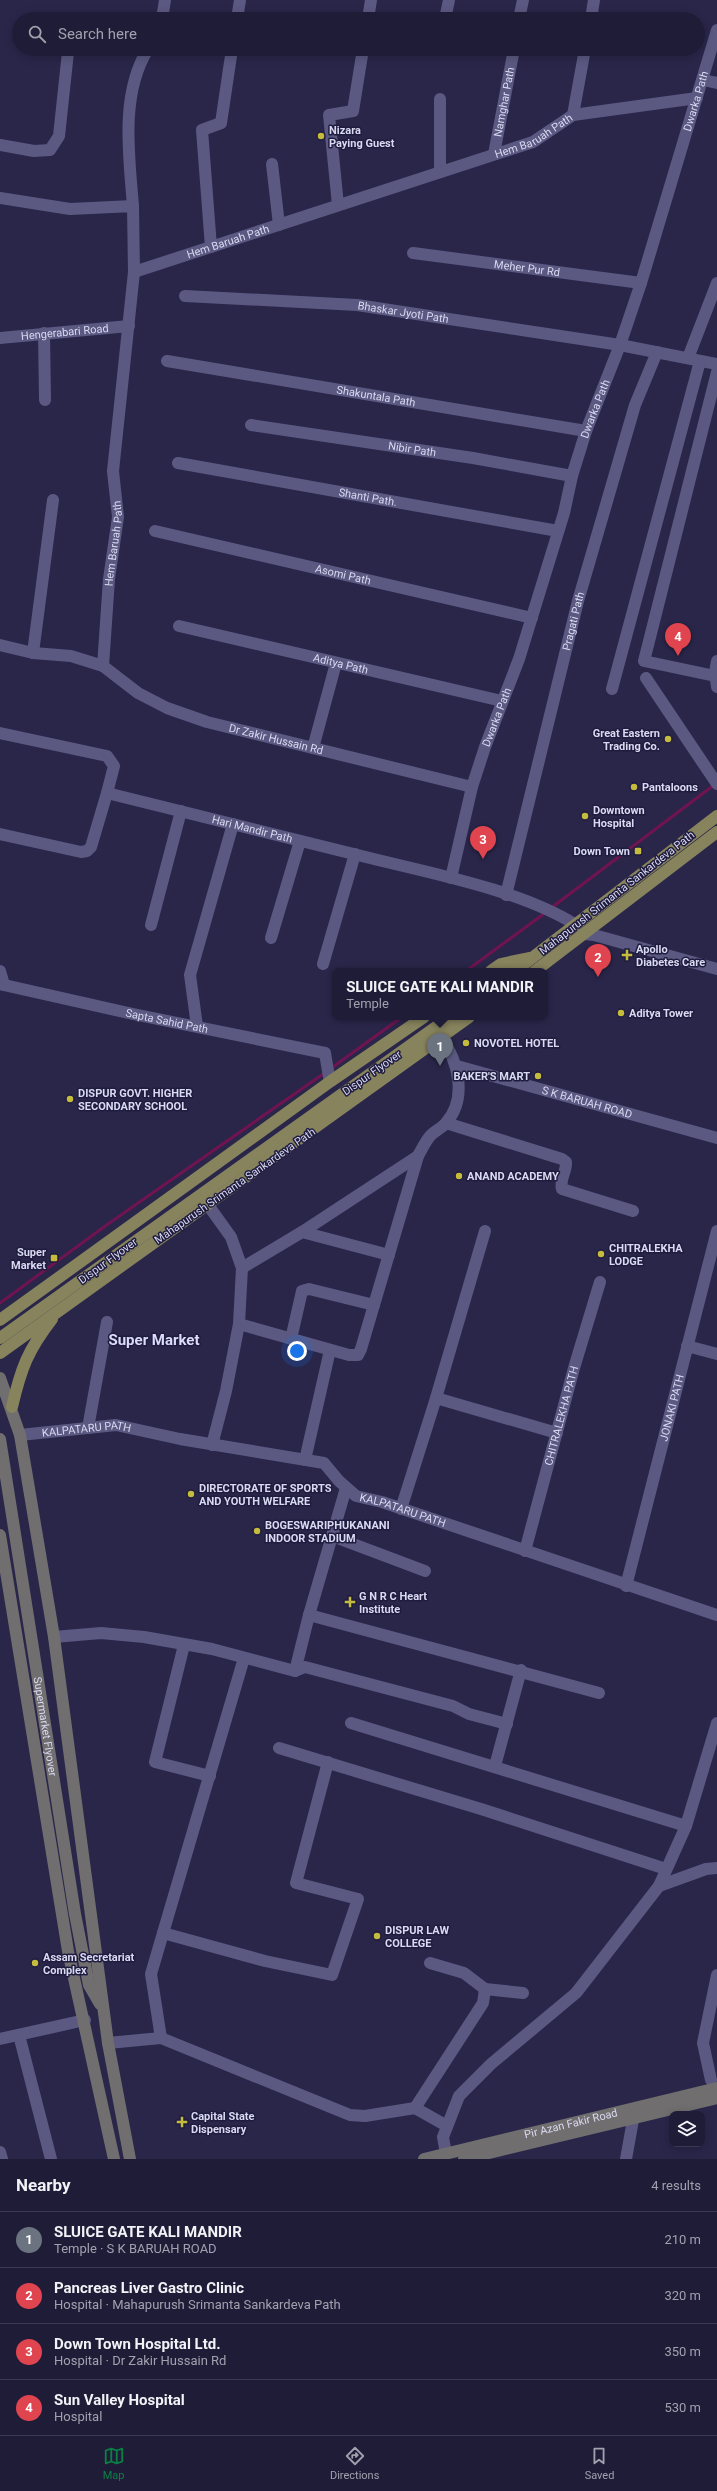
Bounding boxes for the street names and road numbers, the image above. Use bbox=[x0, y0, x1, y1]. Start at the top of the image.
street label: Namghar Path bbox=[491, 66, 517, 138]
street label: Dwarka Path bbox=[680, 70, 711, 133]
street label: Hem Baruah Path bbox=[493, 111, 575, 161]
street label: Hem Baruah Path bbox=[185, 222, 271, 261]
street label: Meher Pur Rd bbox=[493, 257, 561, 279]
street label: Bhaskar Jyoti Path bbox=[357, 299, 450, 325]
street label: Hengerabari Road bbox=[20, 321, 109, 343]
street label: Dwarka Path bbox=[578, 378, 612, 440]
street label: Shakuntala Path bbox=[336, 383, 417, 409]
street label: Nibir Path bbox=[387, 439, 437, 459]
street label: Shanti Path. bbox=[338, 485, 398, 509]
street label: Hem Baruah Path bbox=[102, 500, 125, 587]
street label: Asomi Path bbox=[314, 562, 372, 587]
street label: Pragati Path bbox=[560, 590, 587, 652]
street label: Aditya Path bbox=[312, 651, 369, 676]
street label: Dwarka Path bbox=[479, 686, 514, 748]
street label: Dr Zakir Hussain Rd bbox=[228, 721, 325, 757]
street label: Hari Mandir Path bbox=[211, 813, 294, 845]
street label: Mahapurush Srimanta Sankardeva Path bbox=[537, 828, 697, 958]
street label: Sapta Sahid Path bbox=[125, 1006, 209, 1036]
street label: Dispur Flyover bbox=[340, 1048, 404, 1098]
street label: S K BARUAH ROAD bbox=[540, 1083, 634, 1121]
street label: Mahapurush Srimanta Sankardeva Path bbox=[152, 1125, 318, 1247]
street label: Dispur Flyover bbox=[76, 1235, 140, 1287]
street label: CHITRALEKHA PATH bbox=[542, 1365, 581, 1467]
street label: JONAKI PATH bbox=[657, 1373, 686, 1443]
street label: KALPATARU PATH bbox=[41, 1418, 132, 1439]
street label: KALPATARU PATH bbox=[358, 1491, 448, 1530]
street label: Supermarket Flyover bbox=[31, 1676, 60, 1777]
street label: Pir Azan Fakir Road bbox=[523, 2106, 619, 2141]

